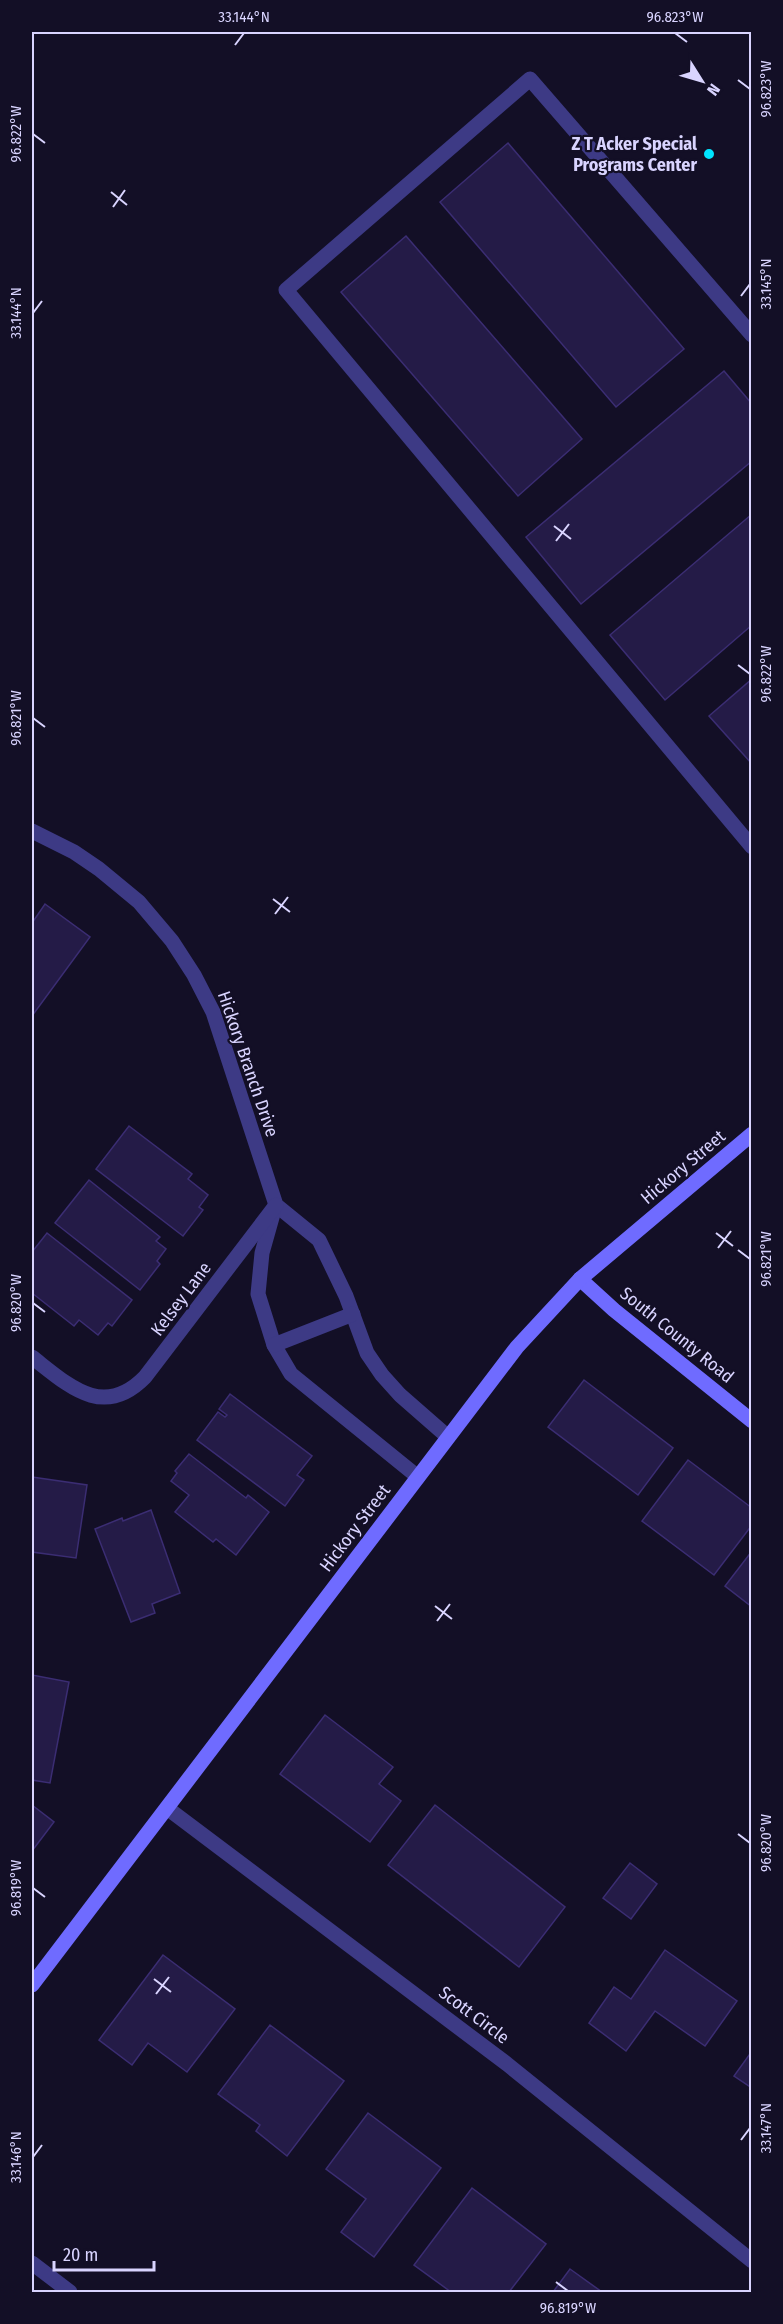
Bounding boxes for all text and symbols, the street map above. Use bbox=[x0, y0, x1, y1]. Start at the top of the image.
text: 33.144°N bbox=[218, 8, 270, 26]
text: 96.823°W bbox=[647, 8, 703, 26]
north arrow bbox=[672, 51, 732, 111]
text: 96.823°W bbox=[757, 61, 775, 117]
text: N bbox=[703, 80, 724, 99]
text: 96.822°W bbox=[7, 106, 25, 162]
place label: Z T Acker Special Programs Center bbox=[571, 133, 697, 176]
marker: Z T Acker Special Programs Center bbox=[702, 147, 716, 161]
text: 33.145°N bbox=[757, 258, 775, 310]
text: 33.144°N bbox=[7, 287, 25, 339]
text: 96.822°W bbox=[757, 646, 775, 702]
text: 96.821°W bbox=[7, 690, 25, 746]
street label: Hickory Branch Drive bbox=[213, 988, 283, 1140]
street label: Hickory Street bbox=[636, 1125, 730, 1209]
text: 96.821°W bbox=[757, 1231, 775, 1287]
street label: Kelsey Lane bbox=[146, 1258, 216, 1340]
text: 96.820°W bbox=[7, 1274, 25, 1332]
street label: South County Road bbox=[616, 1282, 738, 1388]
street label: Hickory Street bbox=[315, 1480, 395, 1576]
text: 96.820°W bbox=[757, 1814, 775, 1872]
text: 96.819°W bbox=[7, 1860, 25, 1916]
street label: Scott Circle bbox=[434, 1981, 514, 2049]
text: 33.147°N bbox=[757, 2103, 775, 2153]
text: 33.146°N bbox=[7, 2131, 25, 2183]
scale bar bbox=[54, 2234, 154, 2272]
text: 20 m bbox=[63, 2244, 98, 2266]
text: 96.819°W bbox=[540, 2299, 596, 2317]

